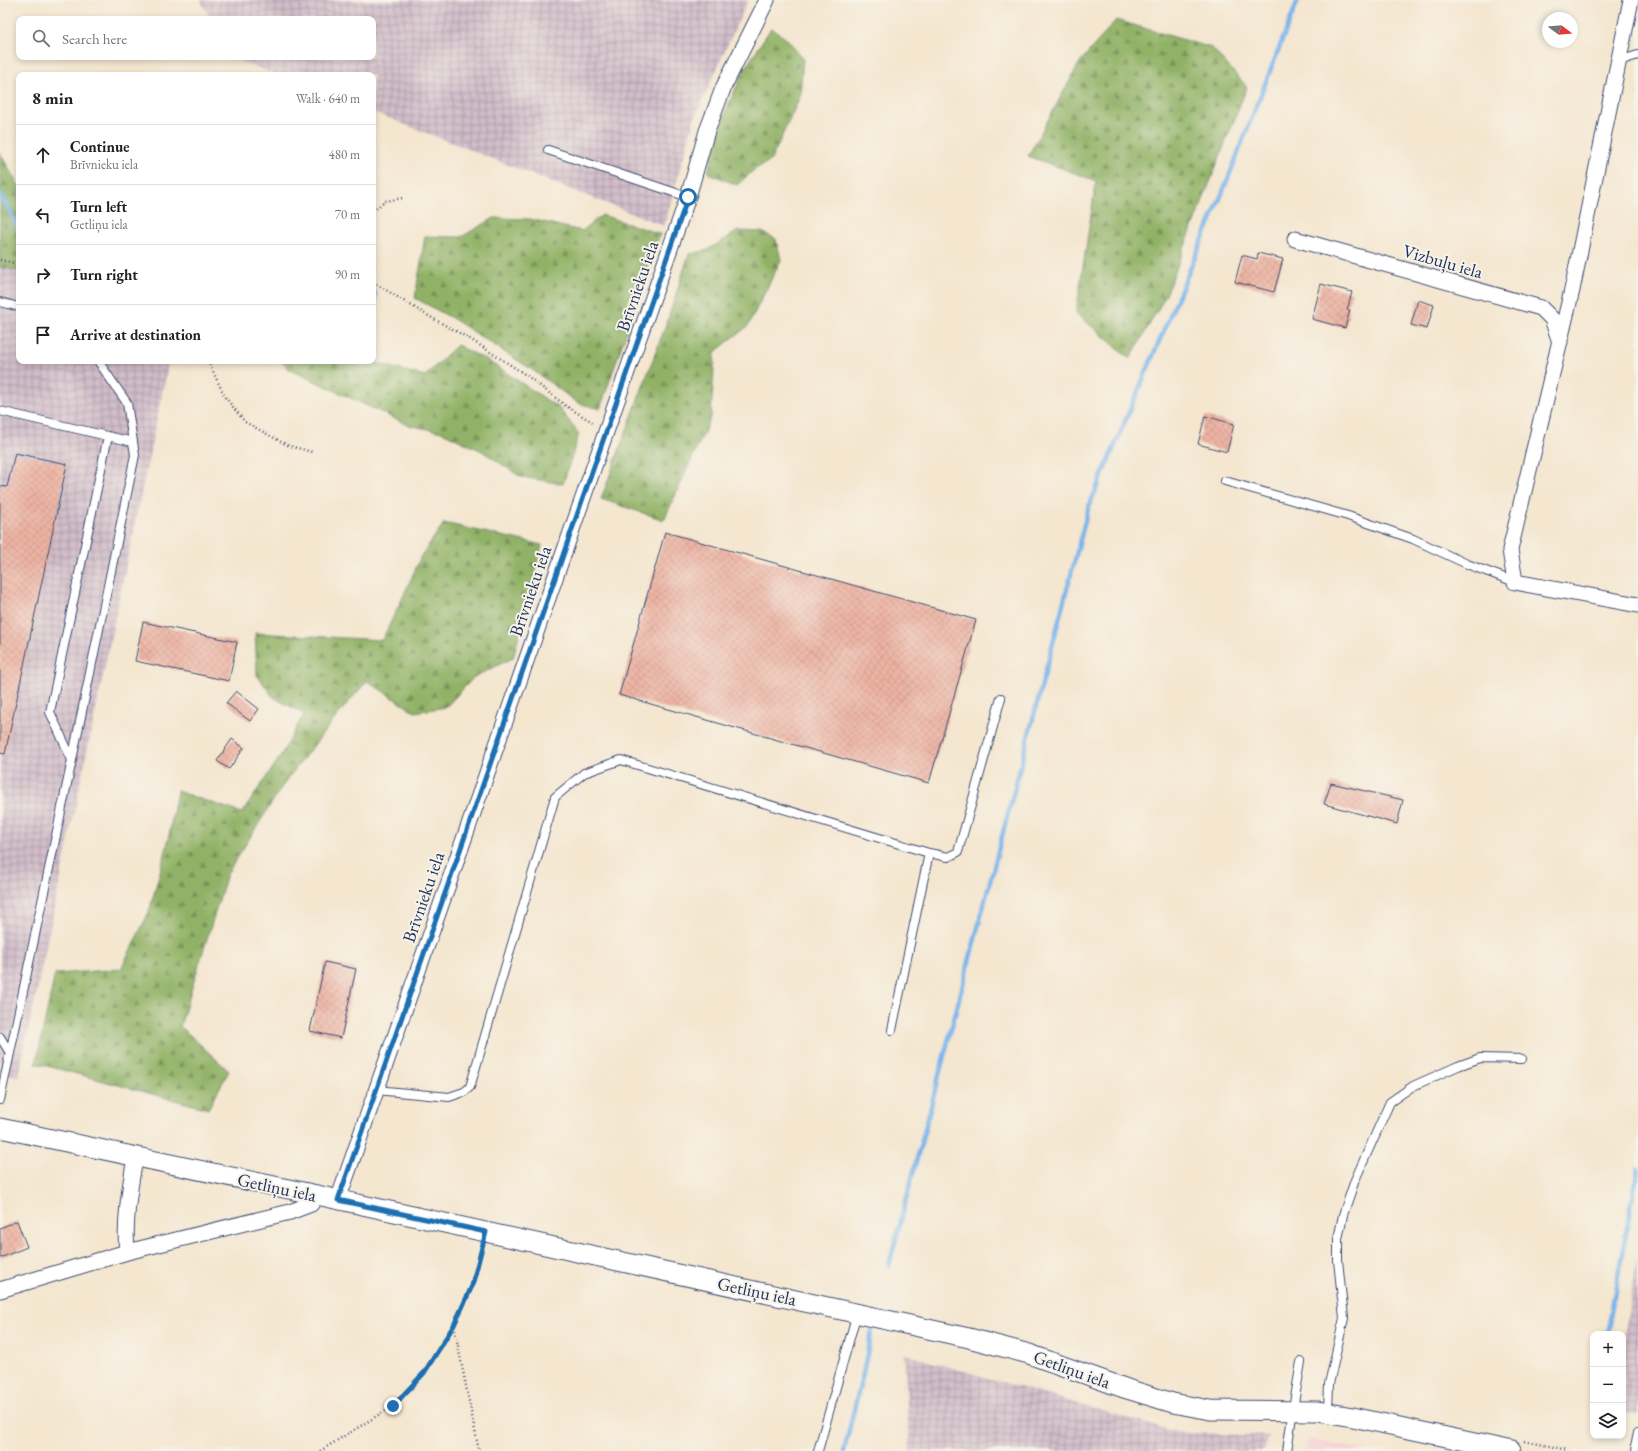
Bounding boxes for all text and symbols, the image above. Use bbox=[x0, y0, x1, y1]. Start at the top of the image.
north arrow bbox=[1542, 12, 1578, 48]
search box bbox=[16, 16, 376, 60]
icon: search bbox=[30, 27, 52, 49]
text: Search here bbox=[62, 29, 127, 48]
text: 8 min bbox=[32, 87, 73, 109]
text: Walk · 640 m bbox=[296, 90, 360, 107]
text: Continue bbox=[70, 137, 130, 156]
icon: ahead bbox=[32, 144, 54, 166]
text: 480 m bbox=[329, 146, 360, 163]
text: Brīvnieku iela bbox=[70, 156, 138, 173]
route start bbox=[679, 188, 697, 206]
text: Turn left bbox=[70, 197, 127, 216]
icon: left bbox=[32, 204, 54, 226]
text: 70 m bbox=[335, 206, 360, 223]
text: Getliņu iela bbox=[70, 216, 128, 233]
street label: Brīvnieku iela bbox=[611, 237, 663, 334]
street label: Vizbuļu iela bbox=[1400, 239, 1486, 284]
icon: right bbox=[32, 264, 54, 286]
text: Turn right bbox=[70, 265, 138, 284]
text: 90 m bbox=[335, 266, 360, 283]
icon: arrive bbox=[32, 324, 54, 346]
text: Arrive at destination bbox=[70, 325, 201, 344]
street label: Brīvnieku iela bbox=[504, 542, 556, 639]
street label: Brīvnieku iela bbox=[397, 848, 449, 945]
street label: Getliņu iela bbox=[235, 1167, 319, 1207]
street label: Getliņu iela bbox=[715, 1271, 799, 1311]
map controls bbox=[1590, 1331, 1626, 1439]
button: + bbox=[1590, 1331, 1626, 1367]
street label: Getliņu iela bbox=[1030, 1345, 1114, 1394]
button: − bbox=[1590, 1367, 1626, 1403]
route end bbox=[384, 1397, 402, 1415]
button: layers bbox=[1590, 1403, 1626, 1439]

